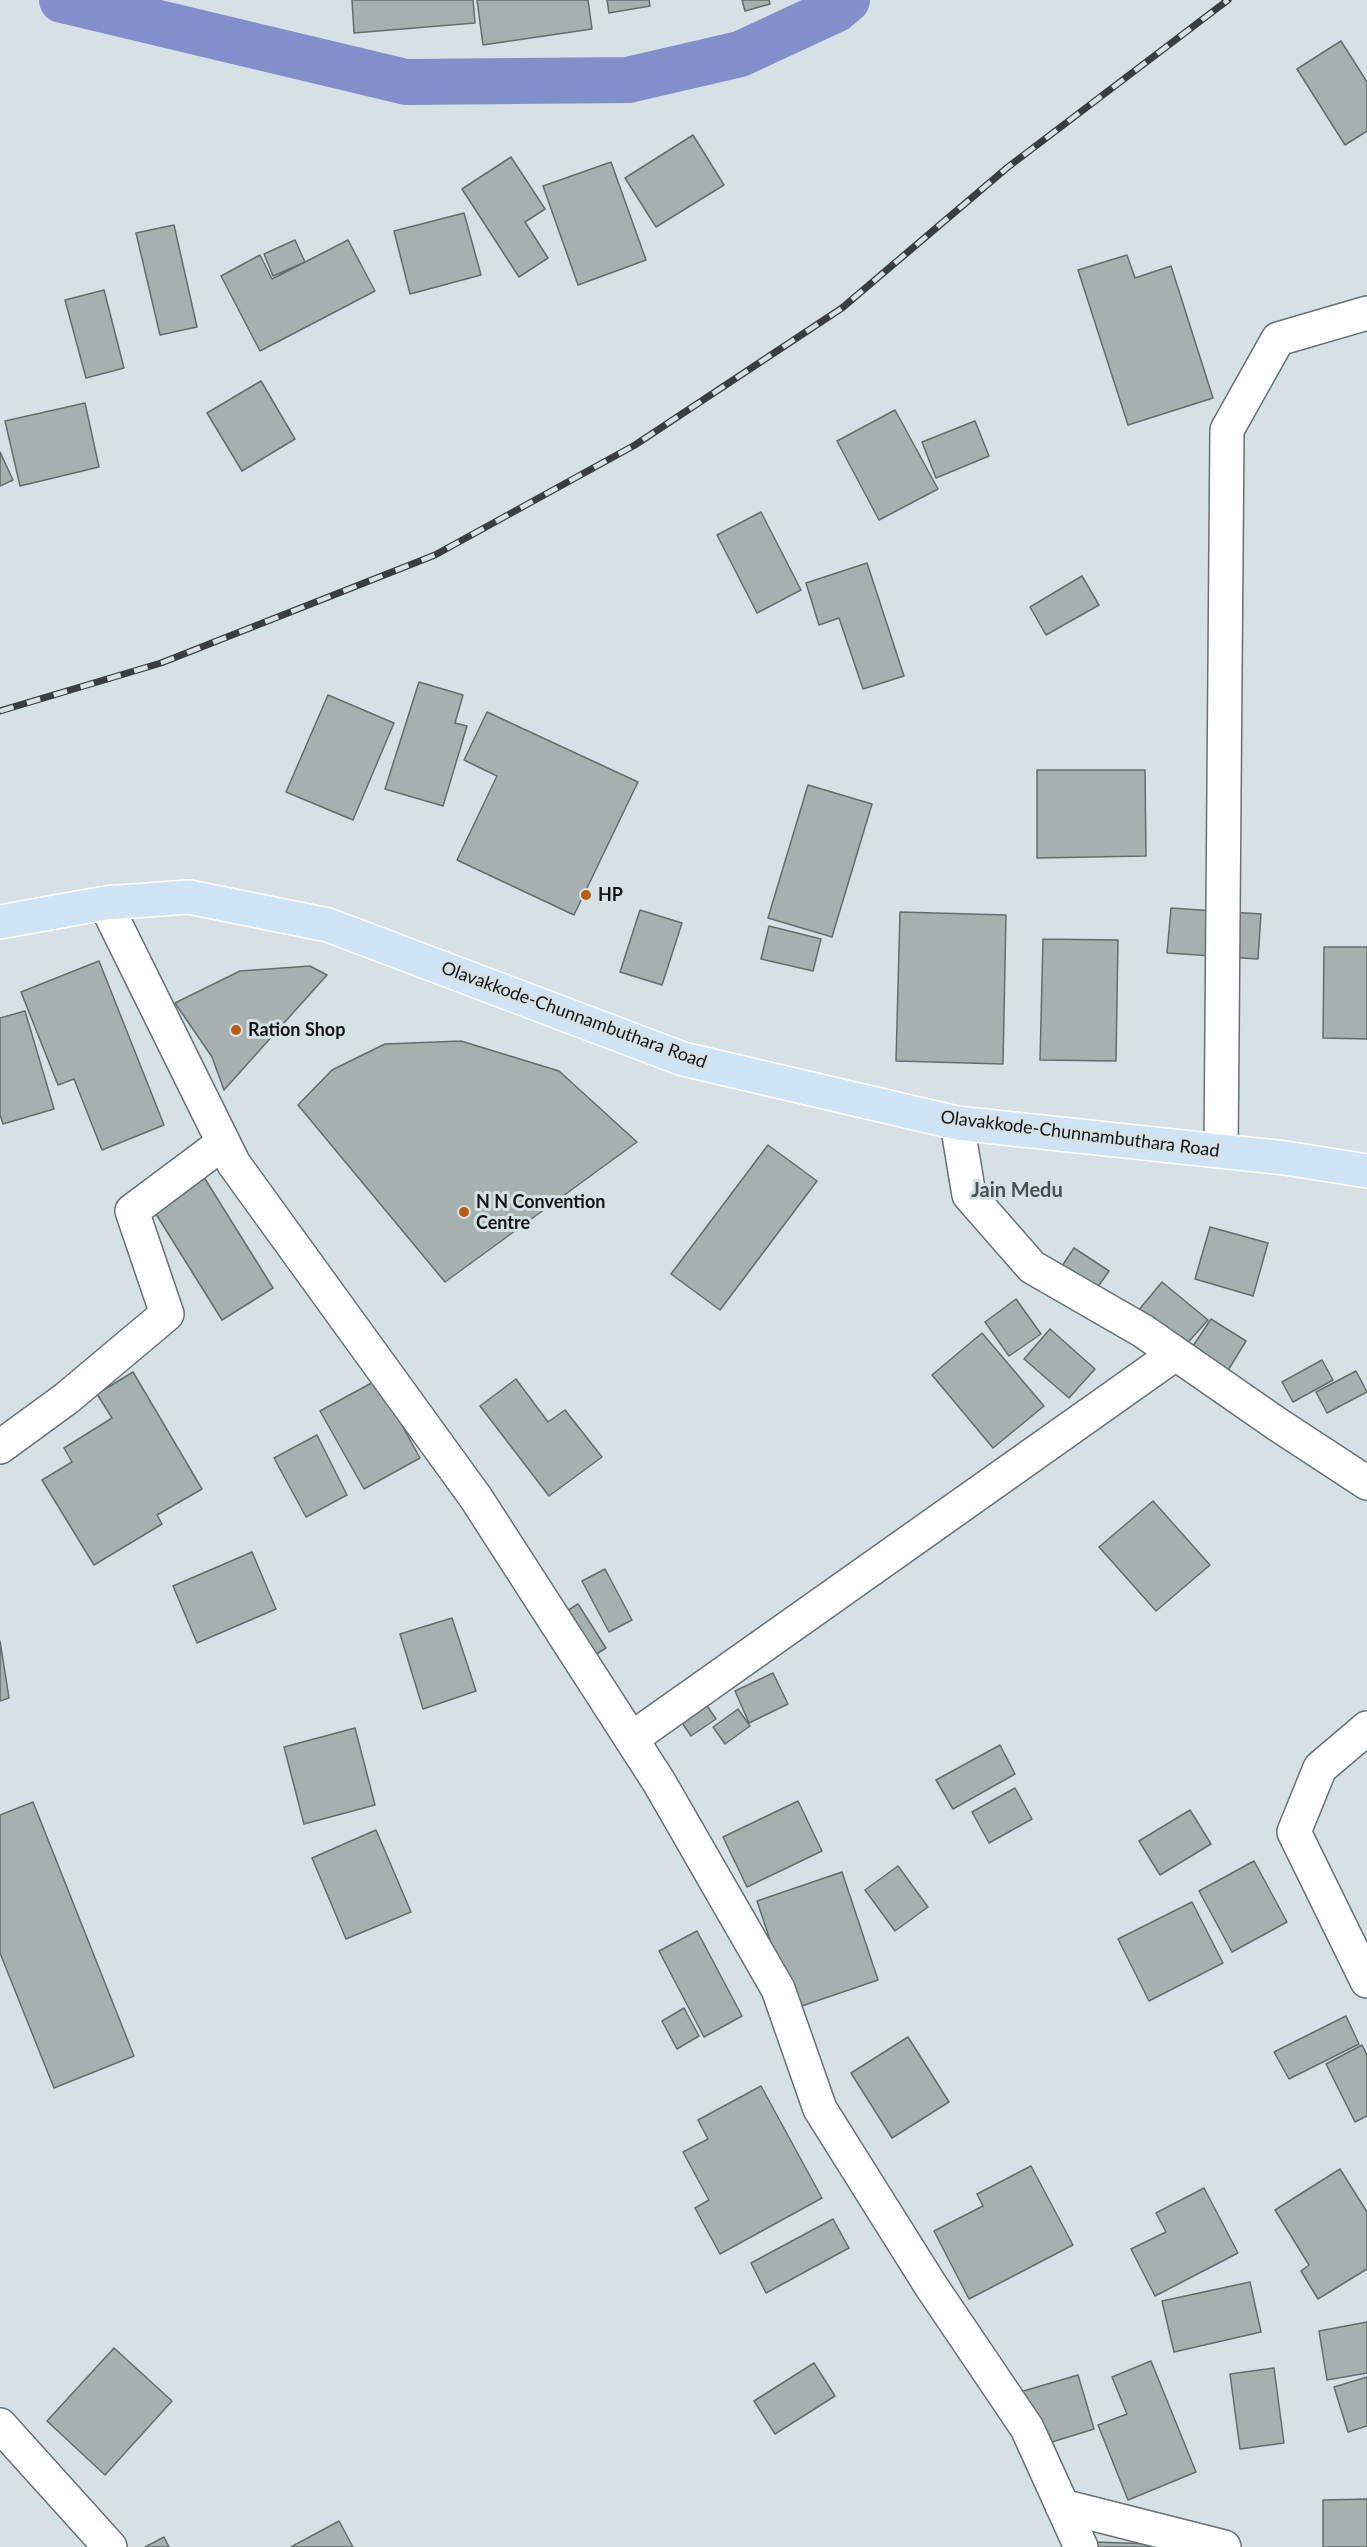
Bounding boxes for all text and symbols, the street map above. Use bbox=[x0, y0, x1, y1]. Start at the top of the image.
place label: HP bbox=[598, 884, 623, 906]
marker: HP bbox=[579, 888, 593, 902]
street label: Olavakkode-Chunnambuthara Road bbox=[438, 957, 710, 1073]
place label: Ration Shop bbox=[248, 1019, 345, 1041]
marker: Ration Shop bbox=[229, 1023, 243, 1037]
street label: Olavakkode-Chunnambuthara Road bbox=[939, 1106, 1221, 1162]
district label: Jain Medu bbox=[971, 1179, 1063, 1203]
place label: N N Convention Centre bbox=[476, 1191, 605, 1234]
marker: N N Convention Centre bbox=[457, 1205, 471, 1219]

